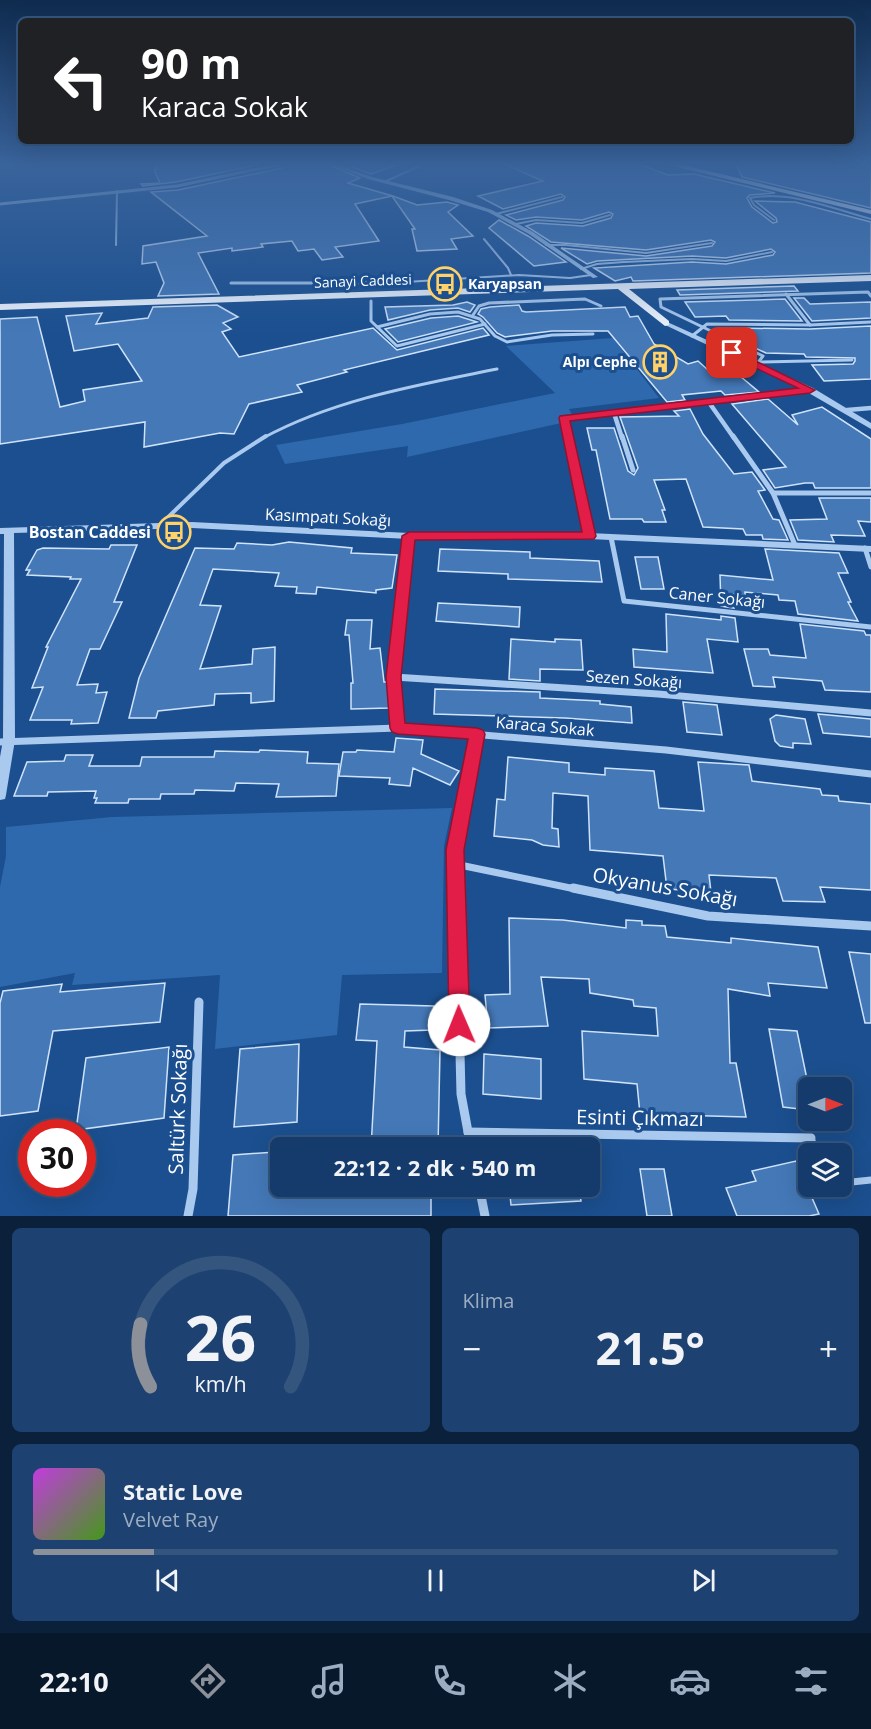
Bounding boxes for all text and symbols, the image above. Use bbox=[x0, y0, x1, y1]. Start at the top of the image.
text: 90 m bbox=[141, 34, 241, 91]
icon: left bbox=[42, 42, 120, 120]
text: Karaca Sokak bbox=[141, 88, 308, 125]
bus stop icon: Karyapsan bbox=[427, 266, 463, 302]
street label: Sanayi Caddesi bbox=[314, 269, 412, 292]
place label: Karyapsan bbox=[468, 274, 542, 293]
pin bbox=[706, 327, 757, 378]
icon: arrive bbox=[715, 336, 748, 369]
building icon: Alpı Cephe bbox=[642, 344, 678, 380]
place label: Alpı Cephe bbox=[563, 352, 637, 371]
street label: Kasımpatı Sokağı bbox=[264, 503, 392, 531]
bus stop icon: Bostan Caddesi bbox=[156, 514, 192, 550]
place label: Bostan Caddesi bbox=[29, 521, 151, 543]
street label: Caner Sokağı bbox=[668, 581, 766, 613]
street label: Sezen Sokağı bbox=[585, 665, 683, 693]
street label: Karaca Sokak bbox=[495, 711, 596, 741]
street label: Okyanus Sokağı bbox=[590, 860, 740, 913]
position arrow bbox=[427, 993, 491, 1057]
street label: Saltürk Sokağı bbox=[162, 1043, 193, 1175]
north arrow bbox=[798, 1077, 852, 1131]
map controls bbox=[798, 1077, 852, 1197]
street label: Esinti Çıkmazı bbox=[576, 1103, 704, 1132]
speed limit sign: 30 bbox=[18, 1119, 96, 1197]
button: layers bbox=[798, 1143, 852, 1197]
text: 22:12 · 2 dk · 540 m bbox=[334, 1152, 536, 1182]
text: Klima bbox=[463, 1287, 514, 1314]
text: 26 bbox=[185, 1294, 256, 1379]
text: 21.5° bbox=[596, 1317, 705, 1378]
text: − bbox=[463, 1326, 481, 1371]
text: + bbox=[819, 1326, 838, 1371]
text: km/h bbox=[195, 1369, 247, 1398]
text: Static Love bbox=[123, 1476, 243, 1506]
text: Velvet Ray bbox=[123, 1506, 218, 1533]
icon: previous bbox=[151, 1564, 184, 1597]
icon: pause bbox=[419, 1564, 452, 1597]
icon: next bbox=[687, 1564, 720, 1597]
icon: directions bbox=[187, 1660, 229, 1702]
icon: music bbox=[308, 1660, 350, 1702]
icon: phone bbox=[428, 1660, 470, 1702]
icon: climate bbox=[549, 1660, 591, 1702]
icon: car bbox=[669, 1660, 711, 1702]
icon: filters bbox=[790, 1660, 832, 1702]
text: 22:10 bbox=[39, 1663, 109, 1700]

